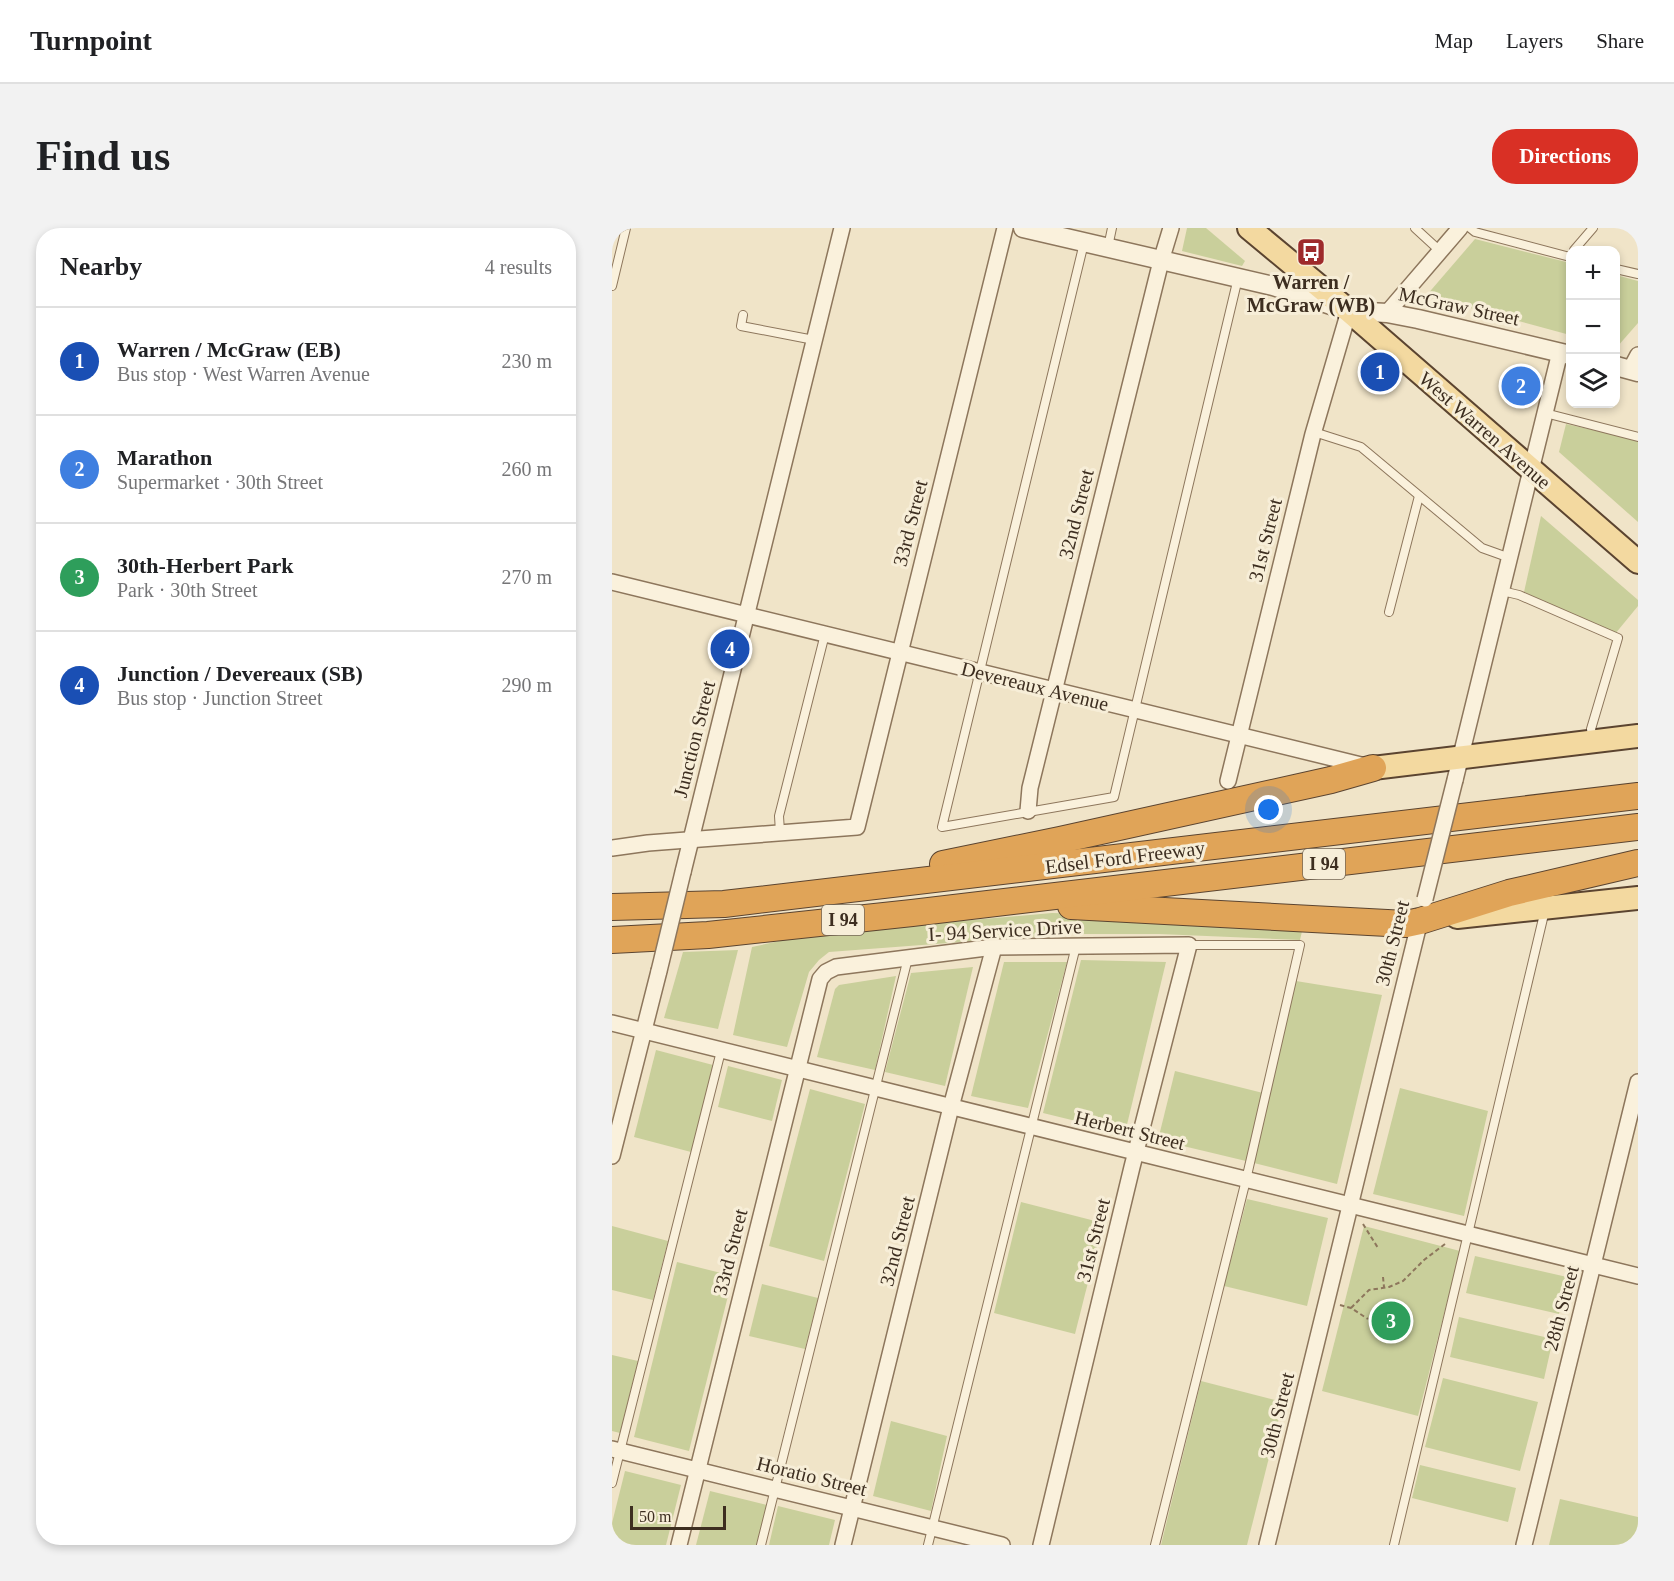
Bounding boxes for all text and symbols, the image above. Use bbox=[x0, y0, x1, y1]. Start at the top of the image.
text: Turnpoint bbox=[30, 25, 152, 56]
text: Map bbox=[1435, 29, 1473, 53]
text: Layers bbox=[1506, 29, 1563, 53]
text: Share bbox=[1596, 29, 1644, 53]
button: Directions bbox=[1492, 129, 1638, 184]
text: Find us bbox=[36, 133, 170, 179]
bus stop icon: Warren / McGraw (WB) bbox=[1295, 236, 1327, 268]
map controls bbox=[1566, 246, 1620, 408]
button: + bbox=[1566, 246, 1620, 300]
text: Nearby bbox=[60, 252, 142, 281]
text: 4 results bbox=[485, 256, 552, 278]
place label: Warren / McGraw (WB) bbox=[1247, 271, 1375, 317]
street label: McGraw Street bbox=[1397, 282, 1522, 330]
button: − bbox=[1566, 300, 1620, 354]
text: Warren / McGraw (EB) bbox=[117, 337, 341, 362]
text: 1 bbox=[75, 350, 85, 372]
text: 230 m bbox=[501, 350, 552, 372]
pin: 1 bbox=[1360, 350, 1400, 394]
button: layers bbox=[1566, 354, 1620, 408]
text: Bus stop · West Warren Avenue bbox=[117, 363, 370, 385]
pin: 2 bbox=[1502, 364, 1540, 408]
street label: West Warren Avenue bbox=[1415, 367, 1555, 493]
text: Marathon bbox=[117, 445, 212, 470]
text: 2 bbox=[75, 458, 85, 480]
text: 260 m bbox=[501, 458, 552, 480]
street label: 32nd Street bbox=[1054, 466, 1098, 561]
text: Supermarket · 30th Street bbox=[117, 471, 323, 493]
street label: 33rd Street bbox=[889, 477, 931, 569]
street label: 31st Street bbox=[1244, 496, 1286, 584]
text: 30th-Herbert Park bbox=[117, 553, 294, 578]
text: 3 bbox=[75, 566, 85, 588]
text: 270 m bbox=[501, 566, 552, 588]
text: Park · 30th Street bbox=[117, 579, 258, 601]
pin: 4 bbox=[710, 626, 750, 672]
street label: Devereaux Avenue bbox=[959, 657, 1111, 715]
text: Junction / Devereaux (SB) bbox=[117, 661, 363, 686]
text: 4 bbox=[75, 674, 85, 696]
text: 290 m bbox=[501, 674, 552, 696]
street label: Junction Street bbox=[669, 678, 719, 800]
text: Bus stop · Junction Street bbox=[117, 687, 323, 709]
your location bbox=[1254, 795, 1283, 824]
street label: Edsel Ford Freeway bbox=[1044, 836, 1206, 879]
road number: I 94 bbox=[1303, 849, 1345, 879]
street label: 30th Street bbox=[1371, 898, 1413, 988]
road number: I 94 bbox=[822, 905, 864, 935]
street label: I- 94 Service Drive bbox=[928, 915, 1083, 945]
street label: Herbert Street bbox=[1073, 1106, 1188, 1154]
street label: 32nd Street bbox=[875, 1193, 919, 1288]
street label: 31st Street bbox=[1072, 1196, 1114, 1284]
street label: 33rd Street bbox=[709, 1206, 751, 1298]
street label: 28th Street bbox=[1539, 1263, 1583, 1353]
pin: 3 bbox=[1372, 1298, 1410, 1344]
street label: 30th Street bbox=[1256, 1370, 1298, 1460]
street label: Horatio Street bbox=[755, 1452, 870, 1500]
scale bar bbox=[630, 1503, 726, 1530]
text: 50 m bbox=[639, 1508, 671, 1525]

